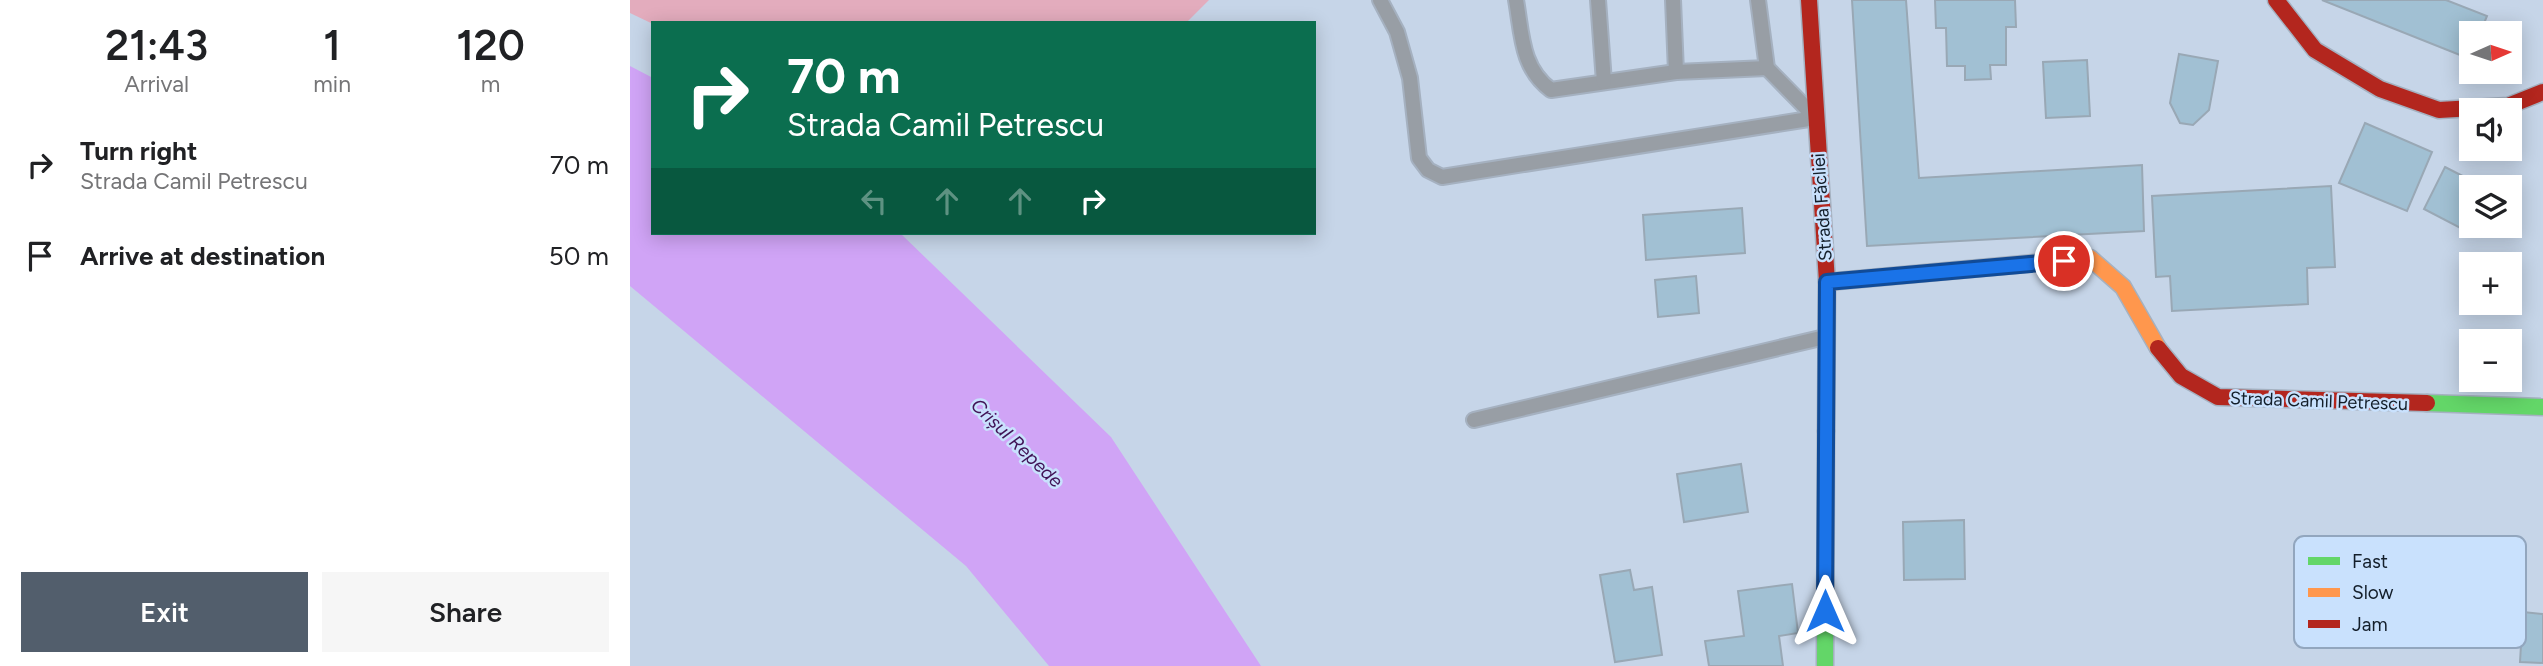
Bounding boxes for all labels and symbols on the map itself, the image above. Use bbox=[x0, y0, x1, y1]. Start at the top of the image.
north arrow bbox=[2459, 21, 2522, 84]
street label: Strada Făcliei bbox=[1807, 152, 1837, 262]
pin bbox=[2034, 231, 2094, 291]
street label: Strada Camil Petrescu bbox=[2230, 387, 2408, 415]
water label: Crișul Repede bbox=[966, 394, 1068, 493]
legend bbox=[2294, 536, 2526, 648]
text: Fast bbox=[2352, 550, 2388, 573]
position arrow bbox=[1788, 574, 1862, 648]
text: Slow bbox=[2352, 581, 2394, 604]
text: Jam bbox=[2352, 613, 2388, 636]

